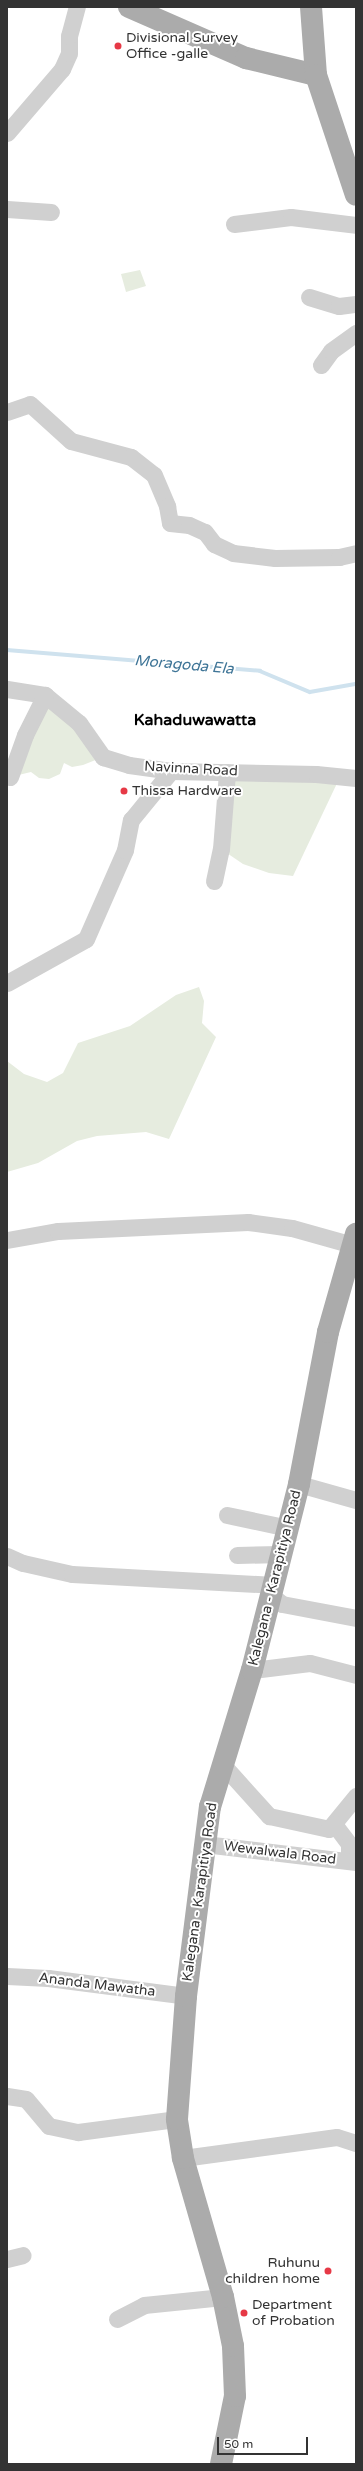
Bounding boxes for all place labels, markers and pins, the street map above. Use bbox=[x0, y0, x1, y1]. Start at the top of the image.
place label: Divisional Survey Office -galle bbox=[126, 30, 238, 62]
marker: Divisional Survey Office -galle bbox=[113, 41, 123, 51]
place label: Thissa Hardware bbox=[132, 783, 242, 799]
marker: Thissa Hardware bbox=[119, 786, 129, 796]
place label: Ruhunu children home bbox=[225, 2255, 320, 2288]
marker: Ruhunu children home bbox=[323, 2266, 333, 2276]
place label: Department of Probation bbox=[252, 2297, 335, 2330]
marker: Department of Probation bbox=[239, 2308, 249, 2318]

